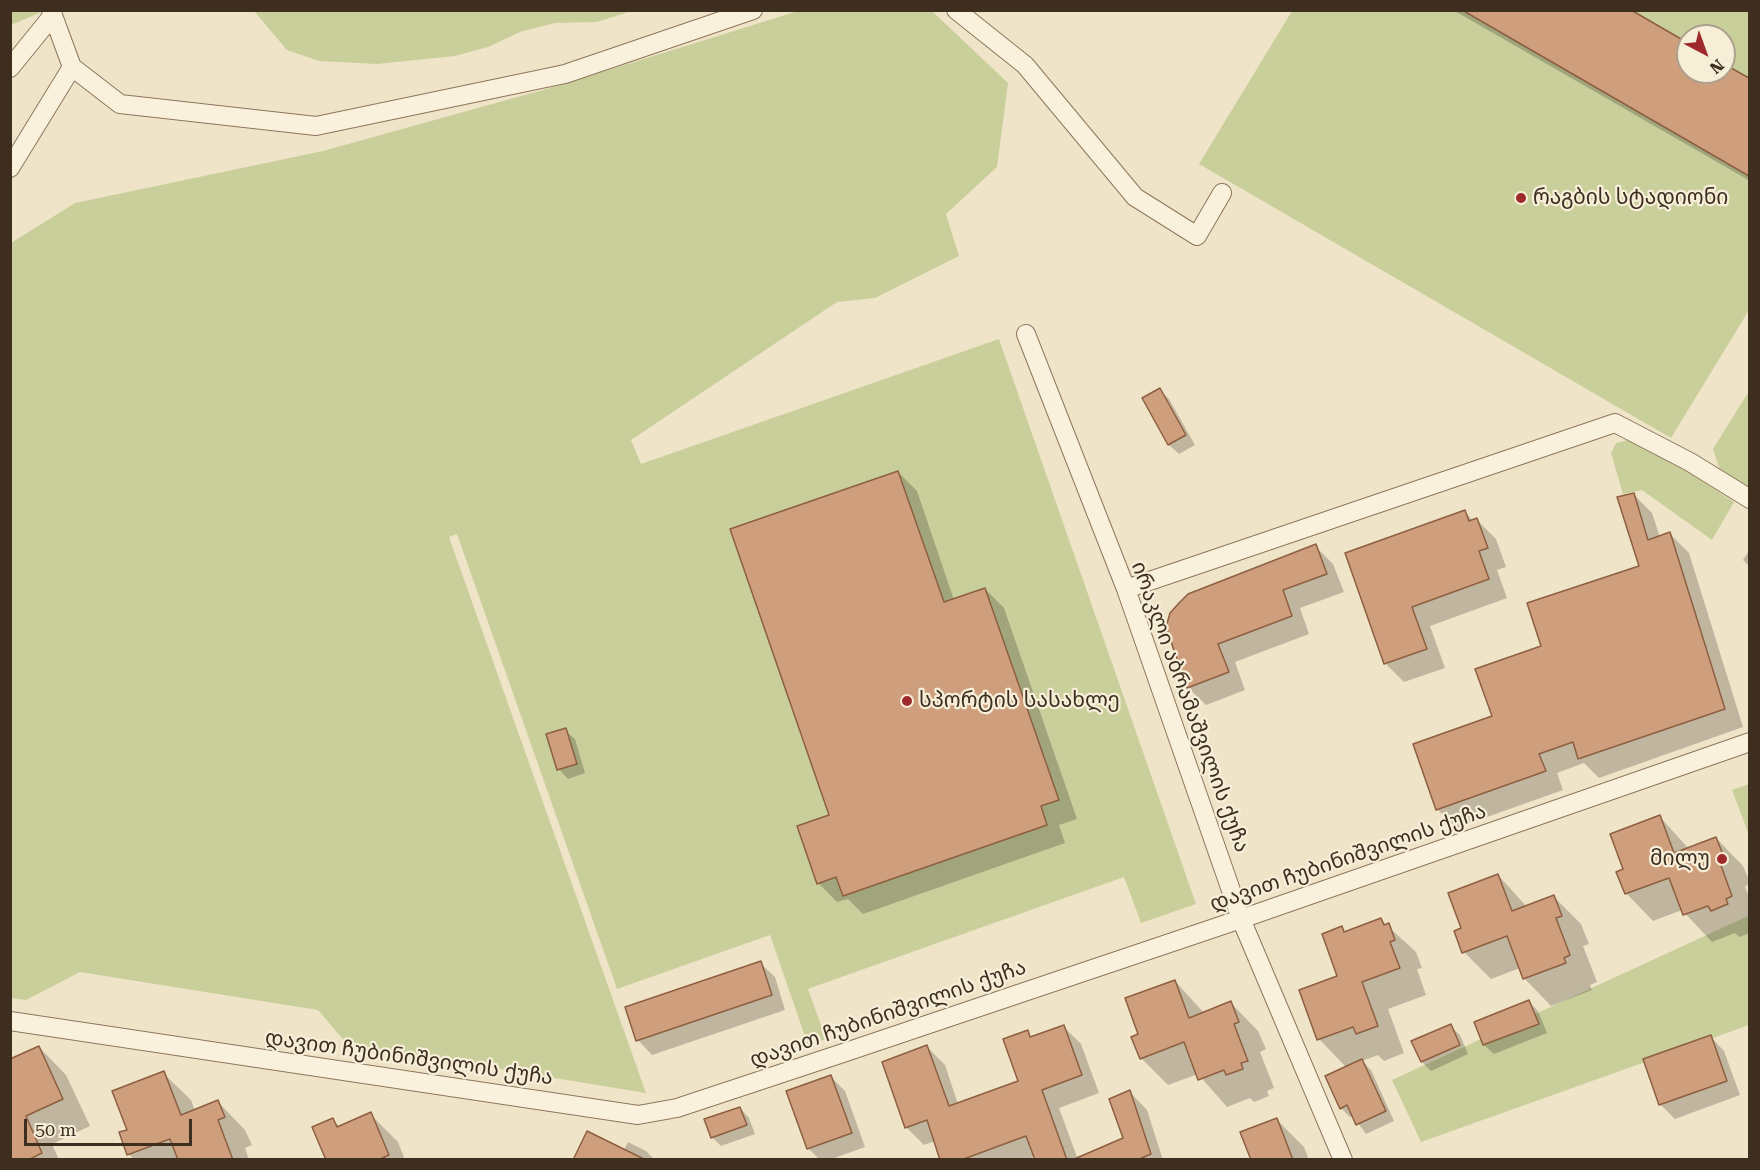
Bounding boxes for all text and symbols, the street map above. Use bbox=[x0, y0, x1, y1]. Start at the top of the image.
north arrow bbox=[1676, 24, 1736, 84]
text: N bbox=[1706, 55, 1728, 78]
place label: რაგბის სტადიონი bbox=[1533, 185, 1728, 211]
marker: რაგბის სტადიონი bbox=[1514, 191, 1528, 205]
street label: ირაკლი აბრამაშვილის ქუჩა bbox=[1126, 558, 1254, 856]
place label: სპორტის სასახლე bbox=[919, 688, 1120, 714]
marker: სპორტის სასახლე bbox=[900, 694, 914, 708]
street label: დავით ჩუბინიშვილის ქუჩა bbox=[1207, 799, 1489, 917]
place label: მილუ bbox=[1650, 846, 1710, 872]
marker: მილუ bbox=[1715, 852, 1729, 866]
street label: დავით ჩუბინიშვილის ქუჩა bbox=[747, 955, 1029, 1073]
street label: დავით ჩუბინიშვილის ქუჩა bbox=[263, 1025, 555, 1091]
scale bar bbox=[27, 1107, 195, 1145]
text: 50 m bbox=[35, 1119, 76, 1140]

